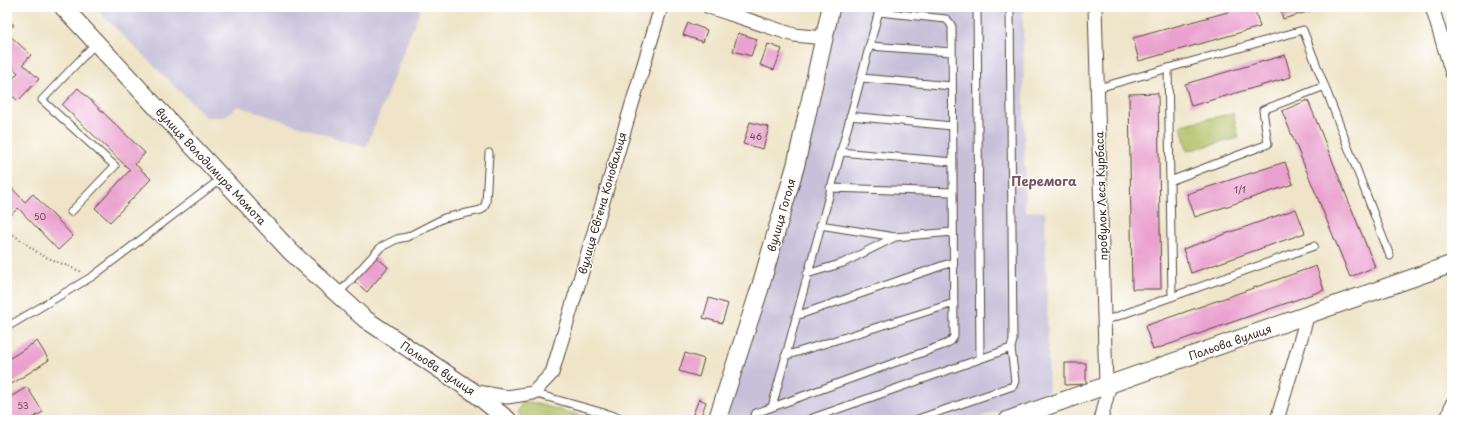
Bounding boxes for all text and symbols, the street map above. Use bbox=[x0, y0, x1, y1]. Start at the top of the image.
street label: вулиця Володимира Момота bbox=[152, 103, 270, 229]
house number: 46 bbox=[750, 129, 762, 143]
street label: вулиця Євгена Коновальця bbox=[574, 130, 630, 276]
street label: провулок Леся Курбаса bbox=[1090, 131, 1112, 261]
district label: Перемога bbox=[1011, 171, 1077, 190]
street label: вулиця Гоголя bbox=[762, 176, 800, 253]
house number: 1/1 bbox=[1234, 182, 1246, 196]
house number: 50 bbox=[34, 209, 47, 223]
street label: Польова вулиця bbox=[1186, 320, 1274, 364]
street label: Польова вулиця bbox=[397, 337, 479, 399]
house number: 53 bbox=[17, 398, 29, 412]

